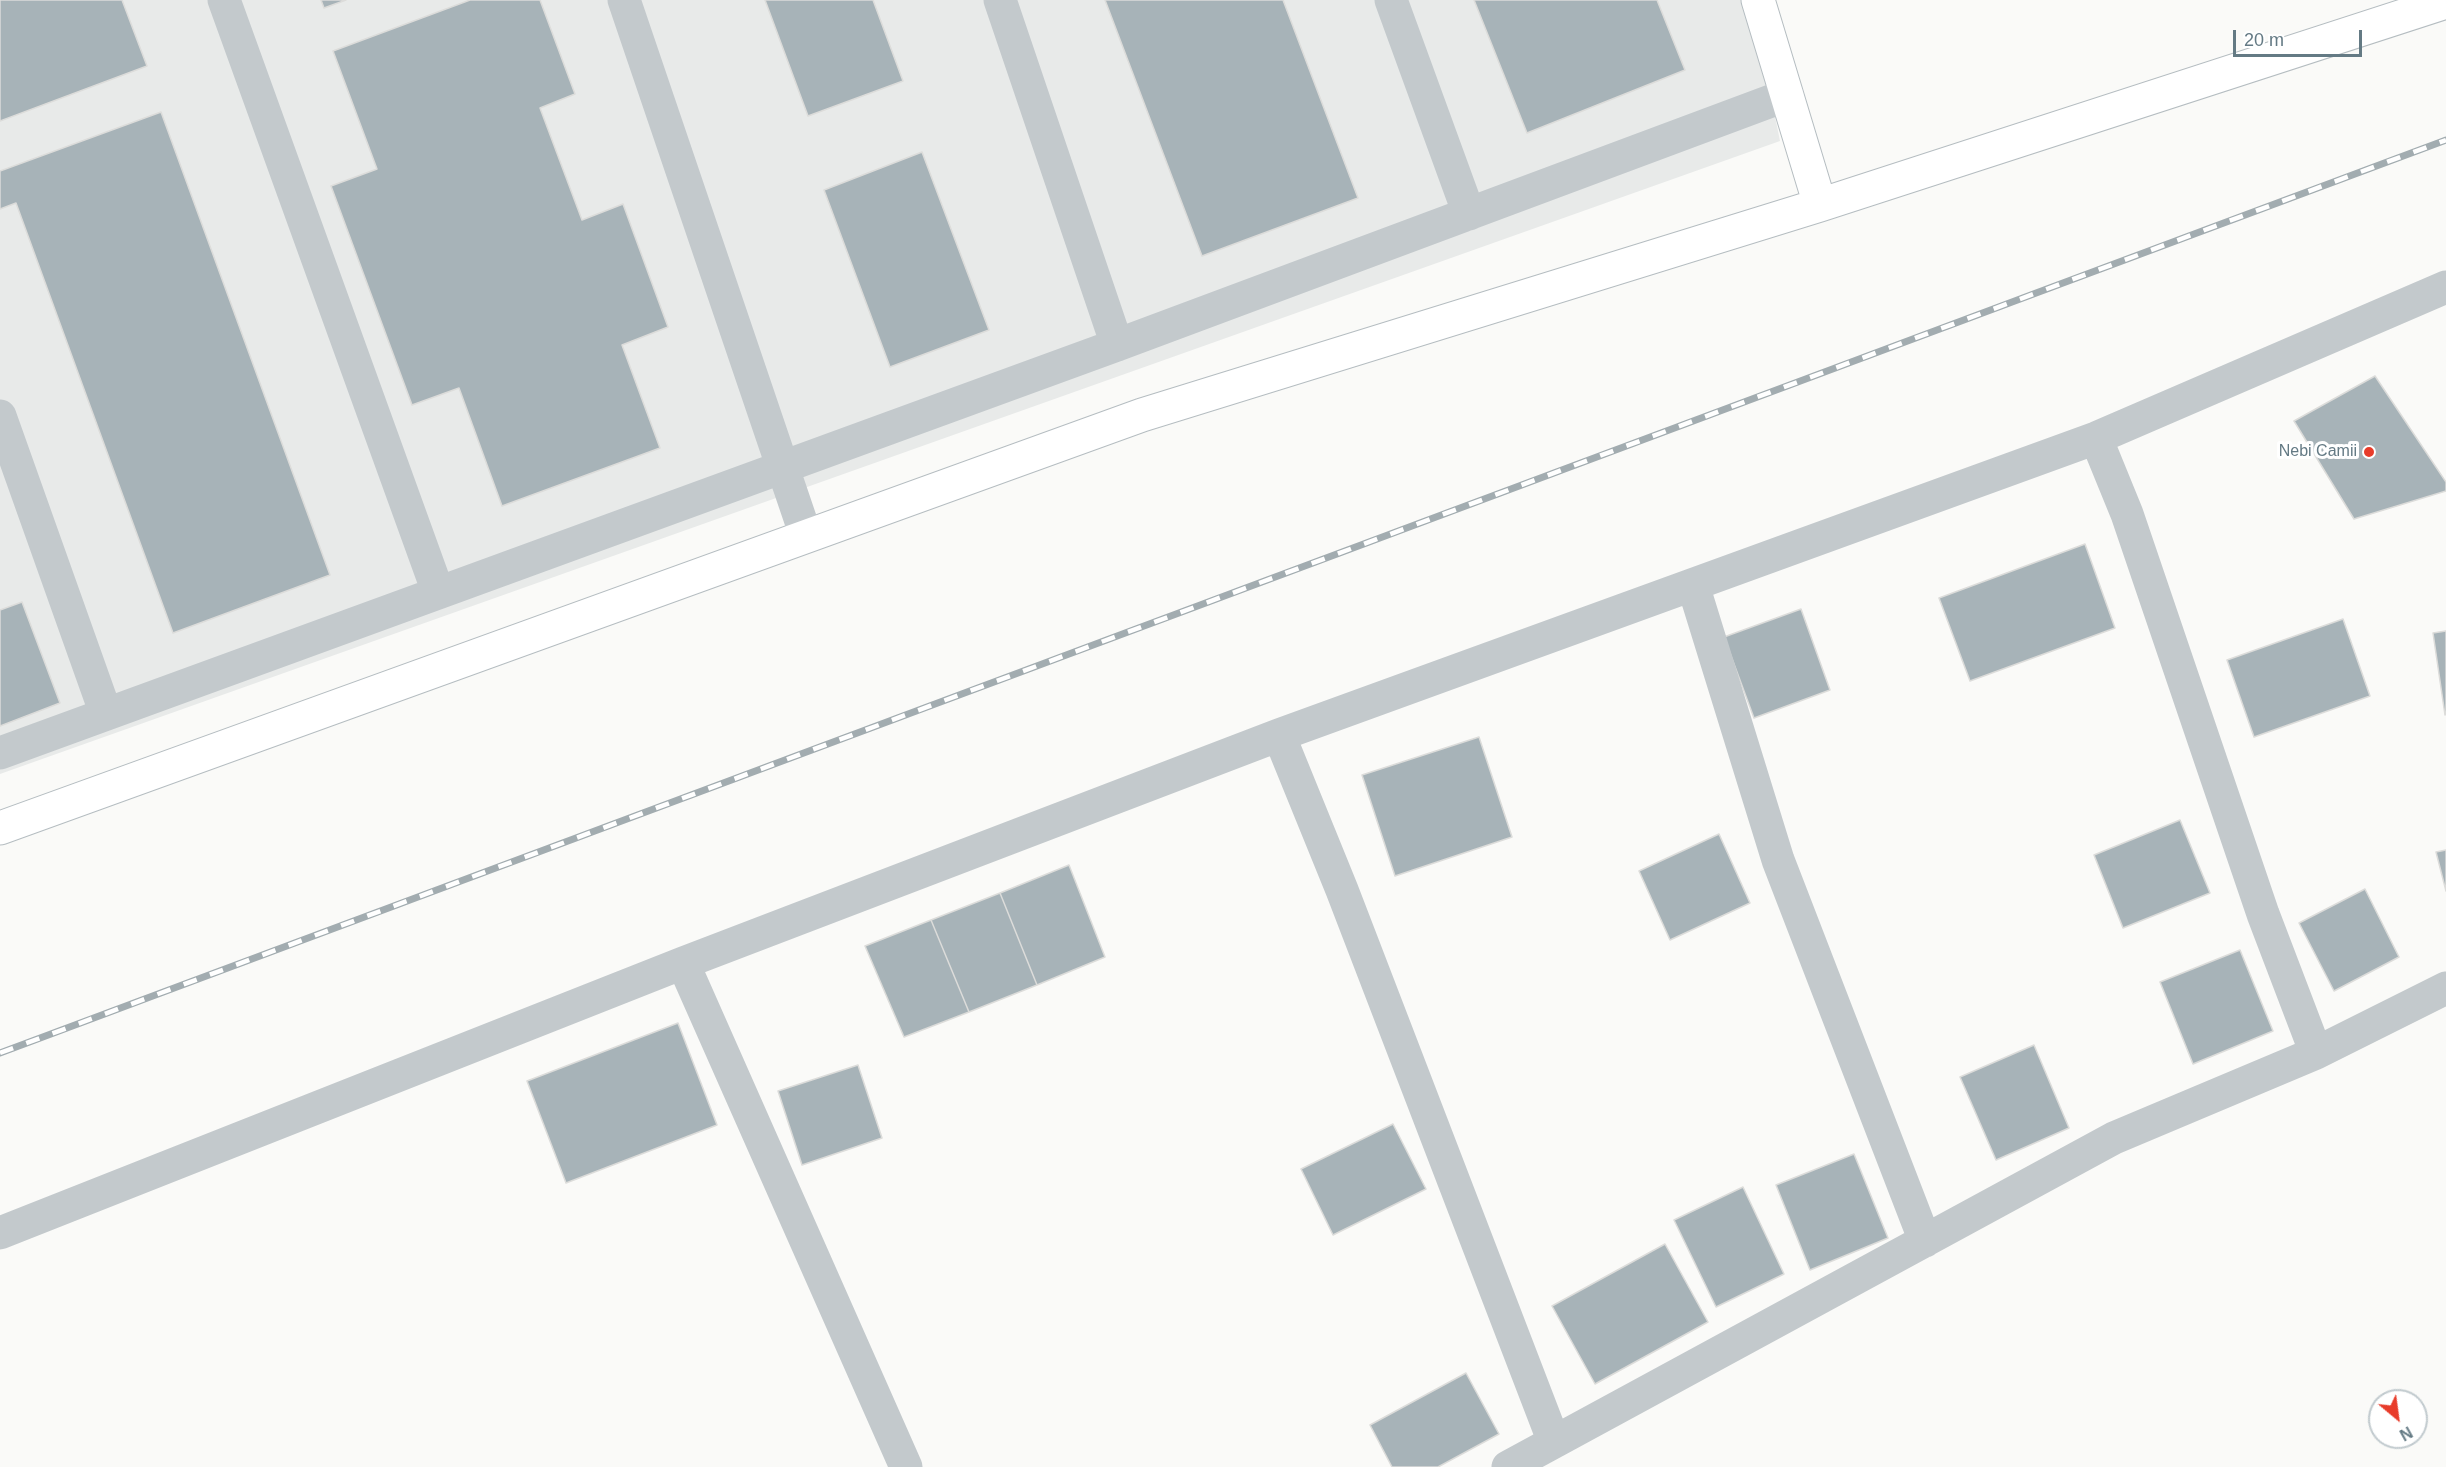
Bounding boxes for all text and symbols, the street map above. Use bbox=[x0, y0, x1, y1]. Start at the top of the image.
scale bar bbox=[2236, 18, 2365, 56]
text: 20 m bbox=[2244, 30, 2284, 50]
place label: Nebi Camii bbox=[2279, 442, 2357, 462]
marker: Nebi Camii bbox=[2362, 445, 2376, 459]
north arrow bbox=[2368, 1389, 2428, 1449]
text: N bbox=[2397, 1423, 2415, 1444]

